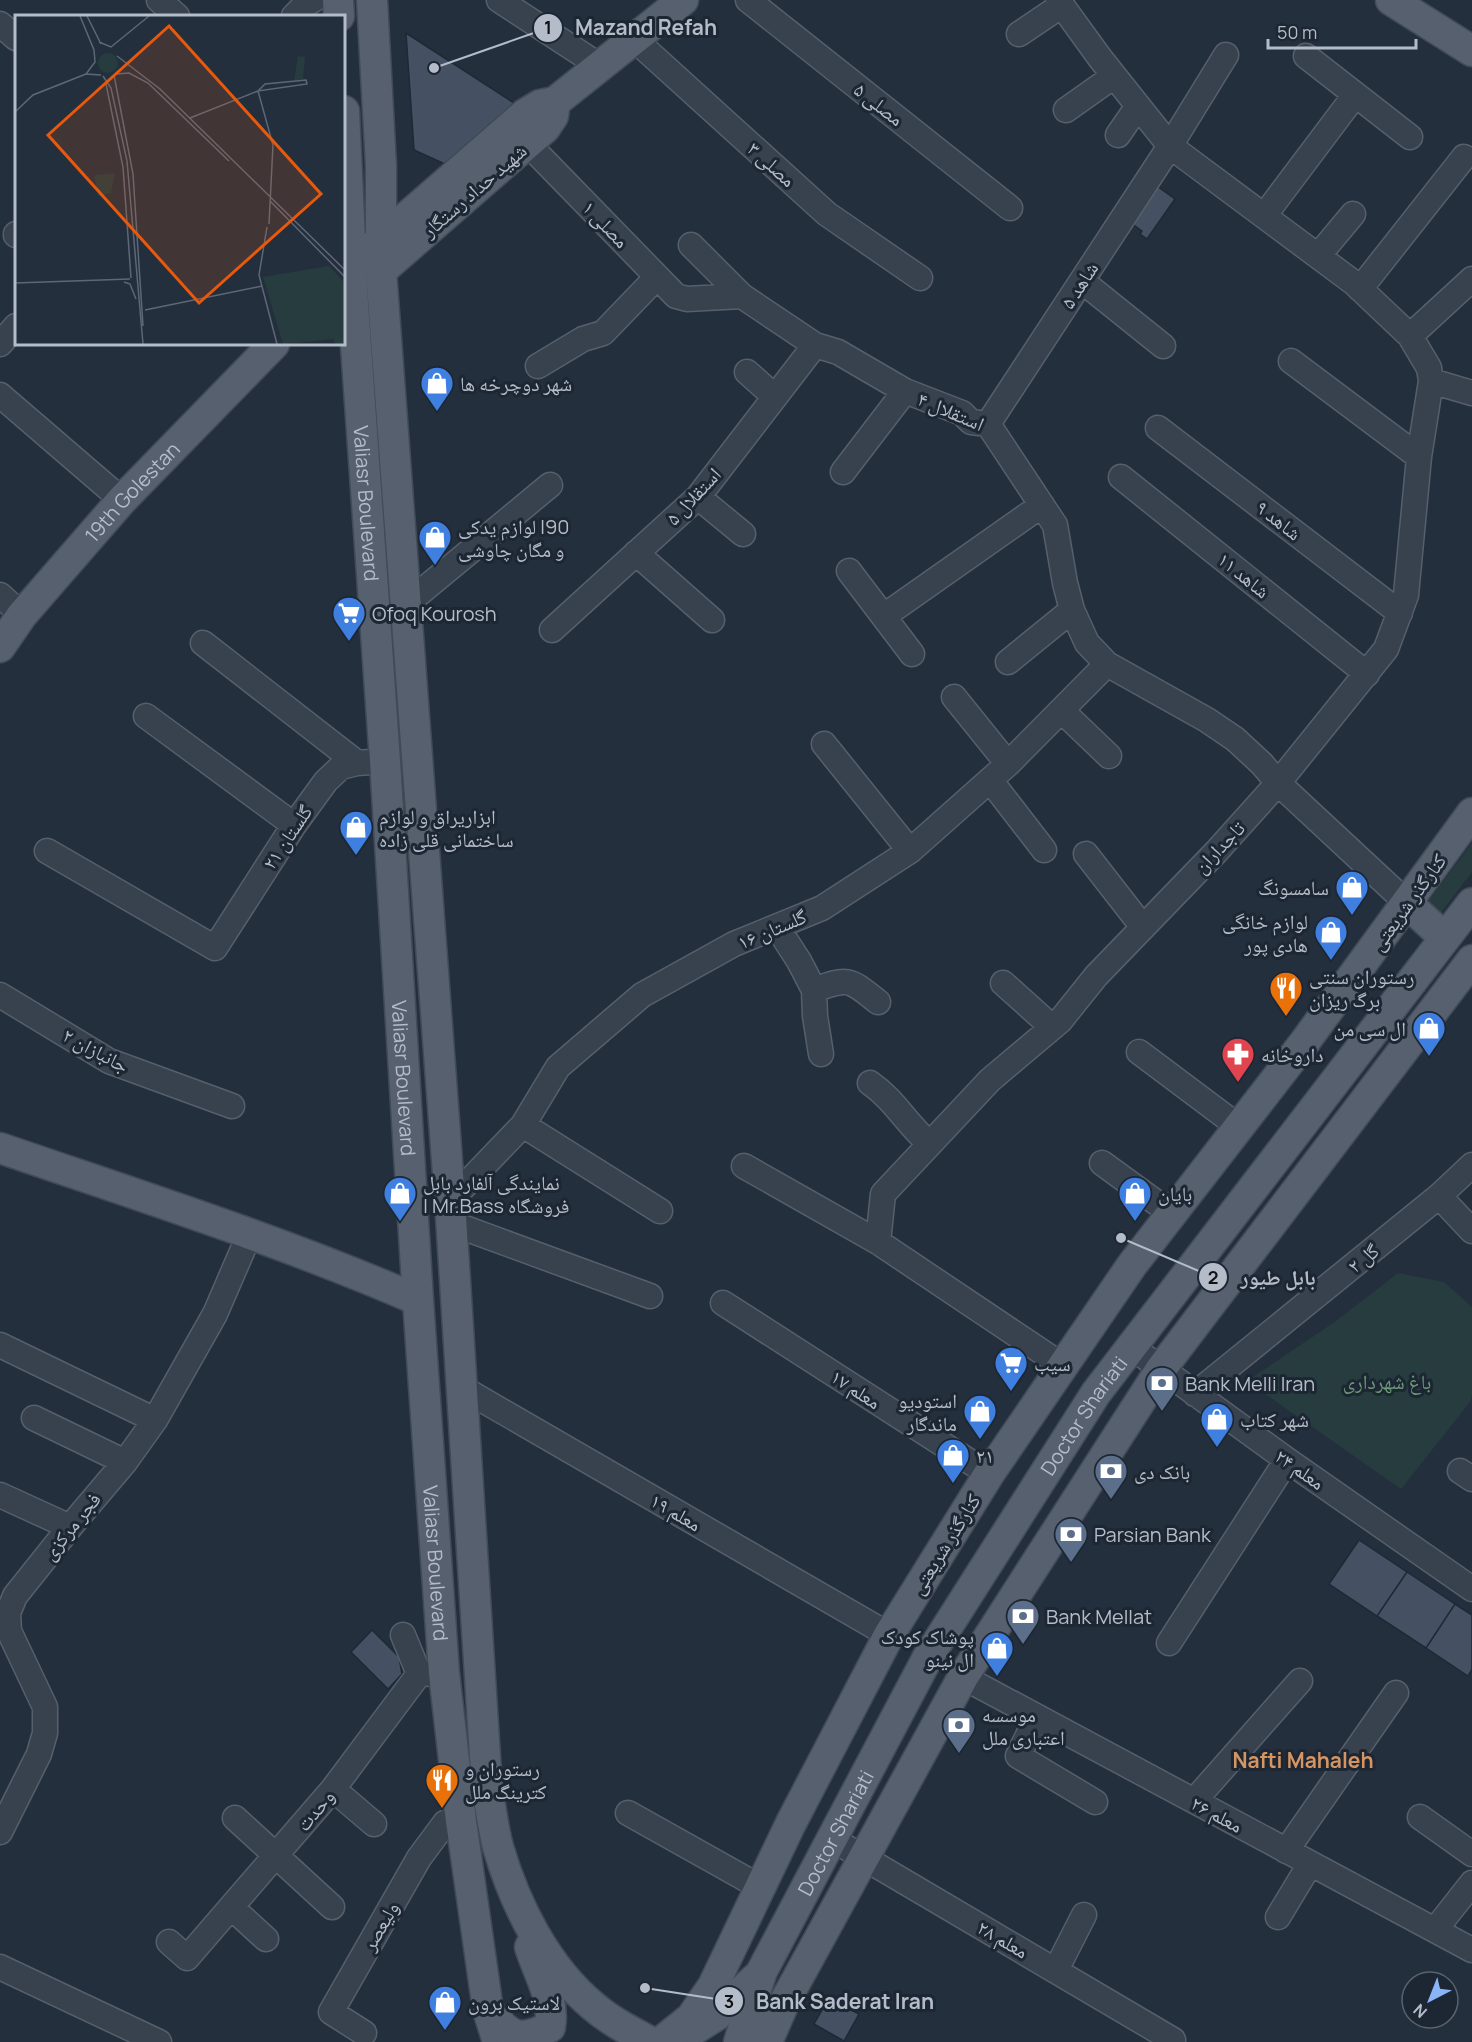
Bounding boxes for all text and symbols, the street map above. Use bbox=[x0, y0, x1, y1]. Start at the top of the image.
callout: Mazand Refah bbox=[533, 8, 729, 47]
scale bar bbox=[1268, 12, 1416, 50]
text: Mazand Refah bbox=[575, 13, 717, 41]
inset map bbox=[15, 15, 345, 345]
text: 1 bbox=[544, 15, 552, 39]
text: 50 m bbox=[1277, 20, 1317, 44]
street label: مصلی ۵ bbox=[849, 76, 909, 132]
street label: مصلی ۳ bbox=[742, 135, 802, 193]
street label: شهید حداد رستگار bbox=[415, 137, 532, 244]
street label: مصلی ۱ bbox=[577, 194, 635, 254]
street label: شاهد ۵ bbox=[1054, 256, 1104, 314]
shop icon: شهر دوچرخه ها bbox=[419, 365, 455, 412]
place label: شهر دوچرخه ها bbox=[460, 370, 572, 397]
street label: استقلال ۴ bbox=[914, 385, 988, 437]
street label: Valiasr Boulevard bbox=[348, 425, 386, 582]
street label: 19th Golestan bbox=[78, 436, 185, 548]
street label: استقلال ۵ bbox=[659, 461, 727, 531]
street label: شاهد ۹ bbox=[1251, 494, 1307, 546]
place label: لوازم یدکی l90 و مگان چاوشی bbox=[458, 513, 570, 563]
shop icon: لوازم یدکی l90 و مگان چاوشی bbox=[417, 519, 453, 566]
street label: شاهد ۱۱ bbox=[1212, 546, 1276, 604]
supermarket icon: Ofoq Kourosh bbox=[331, 595, 367, 642]
place label: Ofoq Kourosh bbox=[372, 600, 497, 627]
street label: گلستان ۲۱ bbox=[256, 799, 319, 875]
place label: ابزاریراق و لوازم ساختمانی قلی زاده bbox=[379, 803, 514, 853]
shop icon: ابزاریراق و لوازم ساختمانی قلی زاده bbox=[338, 809, 374, 856]
street label: تاجداران bbox=[1187, 815, 1251, 879]
street label: کنارگذر شریعتی bbox=[1364, 848, 1452, 956]
shop icon: سامسونگ bbox=[1334, 869, 1370, 916]
place label: سامسونگ bbox=[1258, 874, 1329, 901]
street label: گلستان ۱۶ bbox=[733, 902, 811, 956]
place label: لوازم خانگی هادی پور bbox=[1222, 908, 1308, 958]
shop icon: لوازم خانگی هادی پور bbox=[1313, 914, 1349, 961]
place label: رستوران سنتی برگ ریزان bbox=[1309, 963, 1415, 1013]
restaurant icon: رستوران سنتی برگ ریزان bbox=[1268, 970, 1304, 1017]
street label: Valiasr Boulevard bbox=[386, 999, 423, 1157]
shop icon: ال سی من bbox=[1411, 1010, 1447, 1057]
place label: ال سی من bbox=[1334, 1015, 1406, 1042]
street label: جانبازان ۲ bbox=[58, 1021, 134, 1079]
pharmacy icon: داروخانه bbox=[1220, 1036, 1256, 1083]
place label: داروخانه bbox=[1261, 1041, 1323, 1068]
place label: نمایندگی آلفارد بابل | Mr.Bass فروشگاه bbox=[423, 1169, 569, 1219]
shop icon: نمایندگی آلفارد بابل | Mr.Bass فروشگاه bbox=[382, 1175, 418, 1222]
shop icon: بایان bbox=[1117, 1175, 1153, 1222]
place label: بایان bbox=[1158, 1180, 1192, 1207]
street label: گل ۲ bbox=[1342, 1237, 1384, 1279]
callout: بابل طیور bbox=[1198, 1258, 1327, 1297]
text: بابل طیور bbox=[1239, 1263, 1316, 1291]
text: 2 bbox=[1208, 1265, 1218, 1289]
supermarket icon: سیب bbox=[993, 1345, 1029, 1392]
place label: سیب bbox=[1034, 1350, 1071, 1377]
street label: Doctor Shariati bbox=[1034, 1350, 1133, 1480]
street label: معلم ۱۷ bbox=[825, 1363, 886, 1416]
bank icon: Bank Melli Iran bbox=[1144, 1365, 1180, 1412]
park label: باغ شهرداری bbox=[1343, 1368, 1431, 1395]
place label: Bank Melli Iran bbox=[1185, 1370, 1315, 1397]
place label: استودیو ماندگار bbox=[898, 1387, 957, 1437]
shop icon: استودیو ماندگار bbox=[962, 1393, 998, 1440]
shop icon: شهر کتاب bbox=[1199, 1401, 1235, 1448]
place label: شهر کتاب bbox=[1240, 1406, 1309, 1433]
shop icon: ۲۱ bbox=[935, 1437, 971, 1484]
place label: ۲۱ bbox=[976, 1442, 994, 1469]
street label: معلم ۲۴ bbox=[1269, 1442, 1330, 1497]
bank icon: بانک دی bbox=[1093, 1453, 1129, 1500]
place label: بانک دی bbox=[1134, 1458, 1190, 1485]
street label: Valiasr Boulevard bbox=[417, 1484, 455, 1642]
street label: فجر مرکزی bbox=[35, 1487, 107, 1565]
street label: معلم ۱۹ bbox=[645, 1487, 706, 1538]
street label: کنارگذر شریعتی bbox=[903, 1489, 987, 1599]
bank icon: Parsian Bank bbox=[1053, 1516, 1089, 1563]
place label: Parsian Bank bbox=[1094, 1521, 1212, 1548]
bank icon: Bank Mellat bbox=[1005, 1598, 1041, 1645]
place label: Bank Mellat bbox=[1046, 1603, 1152, 1630]
place label: پوشاک کودک ال نینو bbox=[881, 1623, 974, 1673]
shop icon: پوشاک کودک ال نینو bbox=[979, 1630, 1015, 1677]
place label: موسسه اعتباری ملل bbox=[982, 1701, 1065, 1751]
bank icon: موسسه اعتباری ملل bbox=[941, 1707, 977, 1754]
district label: Nafti Mahaleh bbox=[1232, 1746, 1374, 1774]
place label: رستوران و کترینگ ملل bbox=[465, 1755, 547, 1805]
restaurant icon: رستوران و کترینگ ملل bbox=[424, 1762, 460, 1809]
street label: Doctor Shariati bbox=[791, 1765, 879, 1900]
street label: وحدت bbox=[290, 1783, 340, 1837]
street label: معلم ۲۶ bbox=[1186, 1789, 1248, 1840]
street label: ولیعصر bbox=[355, 1896, 405, 1956]
street label: معلم ۲۸ bbox=[972, 1914, 1033, 1965]
north arrow bbox=[1400, 1970, 1460, 2030]
callout: Bank Saderat Iran bbox=[714, 1982, 946, 2021]
shop icon: لاستیک برون bbox=[427, 1984, 463, 2031]
text: Bank Saderat Iran bbox=[756, 1987, 934, 2015]
place label: لاستیک برون bbox=[468, 1989, 560, 2016]
text: 3 bbox=[724, 1989, 734, 2013]
text: N bbox=[1408, 1999, 1432, 2023]

